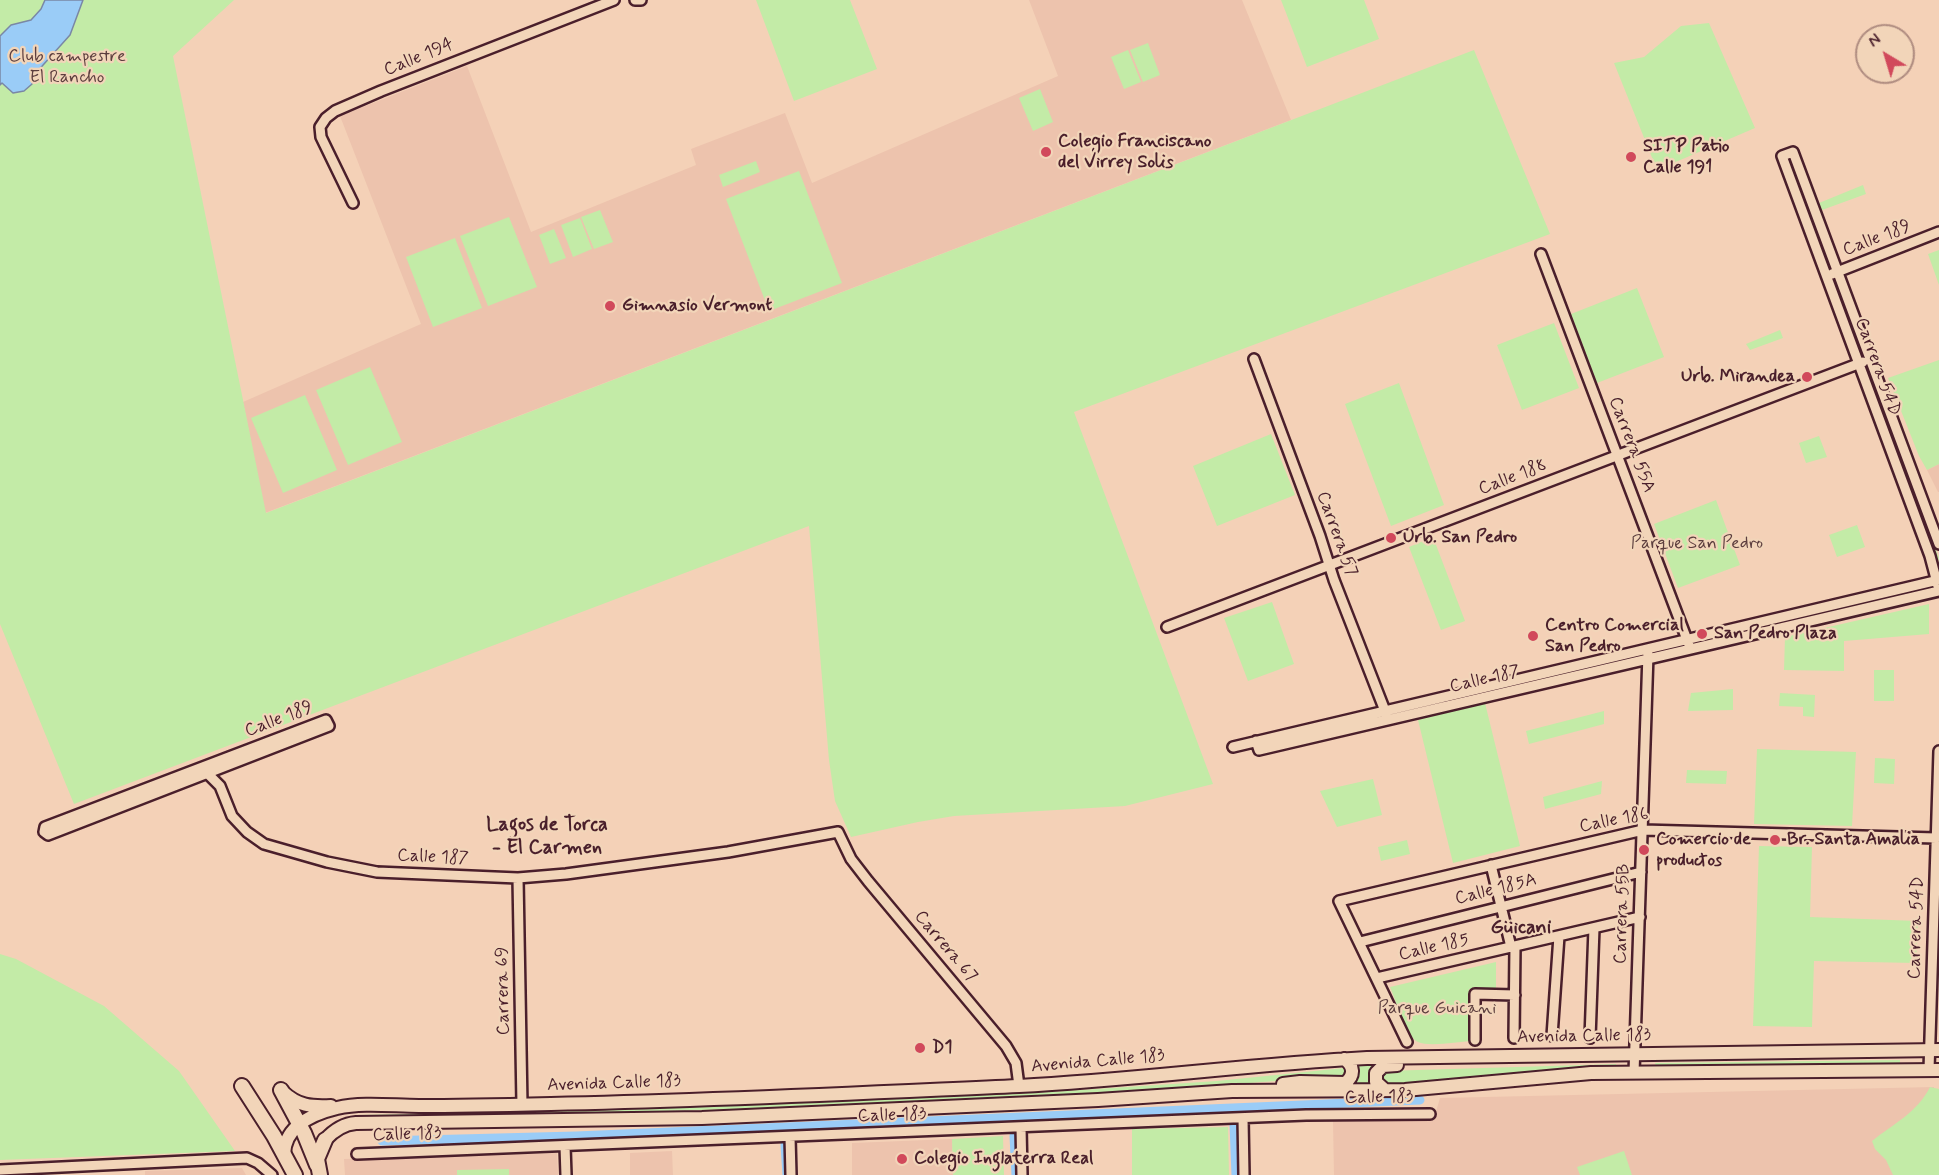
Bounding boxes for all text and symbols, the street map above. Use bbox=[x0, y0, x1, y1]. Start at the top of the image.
north arrow bbox=[1855, 24, 1915, 84]
text: N bbox=[1864, 29, 1886, 53]
street label: Calle 194 bbox=[381, 34, 457, 82]
park label: Club campestre El Rancho bbox=[8, 46, 126, 88]
place label: Colegio Franciscano del Virrey Solis bbox=[1058, 131, 1211, 174]
place label: SITP Patio Calle 191 bbox=[1643, 136, 1729, 178]
marker: Colegio Franciscano del Virrey Solis bbox=[1039, 145, 1053, 159]
marker: SITP Patio Calle 191 bbox=[1624, 150, 1638, 164]
street label: Calle 189 bbox=[1840, 216, 1914, 262]
place label: Gimnasio Vermont bbox=[622, 295, 772, 317]
marker: Gimnasio Vermont bbox=[603, 299, 617, 313]
street label: Carrera 54D bbox=[1849, 315, 1905, 419]
place label: Urb. Mirandea bbox=[1681, 366, 1795, 388]
marker: Urb. Mirandea bbox=[1800, 370, 1814, 384]
street label: Carrera 55A bbox=[1603, 394, 1659, 496]
street label: Calle 188 bbox=[1476, 455, 1550, 501]
street label: Carrera 57 bbox=[1311, 489, 1361, 579]
place label: Urb. San Pedro bbox=[1403, 527, 1517, 549]
marker: Urb. San Pedro bbox=[1384, 531, 1398, 545]
park label: Parque San Pedro bbox=[1631, 533, 1763, 555]
place label: Centro Comercial San Pedro bbox=[1545, 615, 1684, 658]
place label: San Pedro Plaza bbox=[1714, 623, 1837, 645]
marker: San Pedro Plaza bbox=[1695, 627, 1709, 641]
marker: Centro Comercial San Pedro bbox=[1526, 629, 1540, 643]
street label: Calle 187 bbox=[1448, 661, 1522, 699]
street label: Calle 189 bbox=[242, 697, 316, 743]
street label: Calle 186 bbox=[1578, 804, 1650, 838]
district label: Lagos de Torca - El Carmen bbox=[486, 814, 608, 861]
place label: Comercio de productos bbox=[1656, 829, 1751, 872]
place label: Br. Santa Amalia bbox=[1787, 829, 1920, 851]
marker: Br. Santa Amalia bbox=[1768, 833, 1782, 847]
marker: Comercio de productos bbox=[1637, 843, 1651, 857]
street label: Calle 187 bbox=[397, 845, 469, 871]
street label: Carrera 55B bbox=[1610, 863, 1636, 965]
street label: Calle 185A bbox=[1453, 869, 1539, 911]
street label: Carrera 54D bbox=[1904, 876, 1930, 980]
street label: Carrera 67 bbox=[909, 907, 981, 987]
district label: Güicani bbox=[1491, 917, 1551, 941]
street label: Calle 185 bbox=[1397, 929, 1471, 967]
street label: Carrera 69 bbox=[492, 946, 516, 1036]
park label: Parque Guicani bbox=[1378, 998, 1496, 1020]
street label: Avenida Calle 183 bbox=[1517, 1025, 1651, 1049]
place label: D1 bbox=[932, 1037, 952, 1059]
marker: D1 bbox=[913, 1041, 927, 1055]
street label: Avenida Calle 183 bbox=[1030, 1045, 1166, 1079]
street label: Avenida Calle 183 bbox=[547, 1071, 681, 1097]
street label: Calle 183 bbox=[1344, 1087, 1414, 1109]
street label: Calle 183 bbox=[857, 1104, 927, 1128]
street label: Calle 183 bbox=[372, 1123, 442, 1147]
place label: Colegio Inglaterra Real bbox=[914, 1148, 1093, 1170]
marker: Colegio Inglaterra Real bbox=[895, 1152, 909, 1166]

